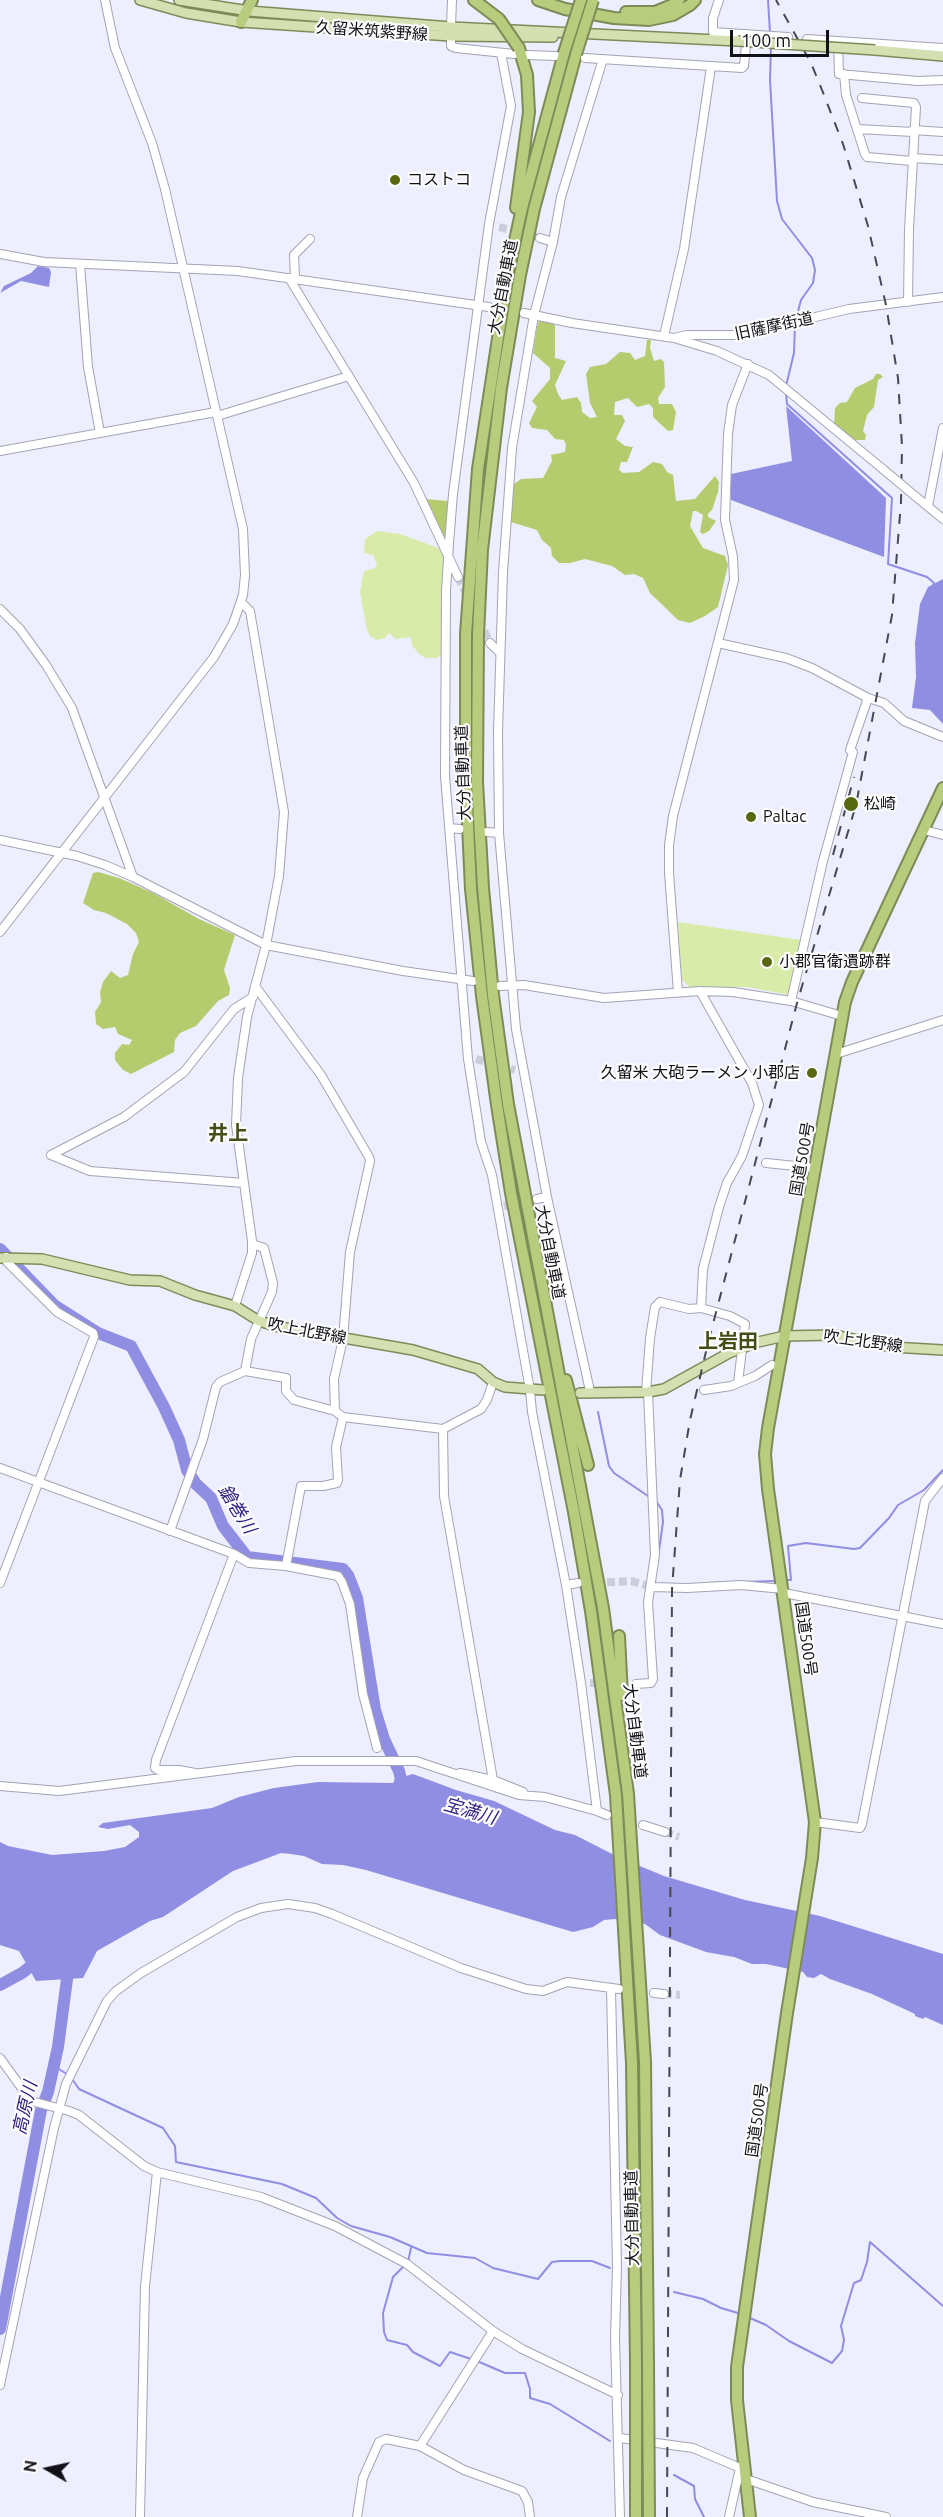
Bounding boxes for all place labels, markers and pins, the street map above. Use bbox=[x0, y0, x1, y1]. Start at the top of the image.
place label: コストコ bbox=[407, 170, 471, 190]
marker: コストコ bbox=[388, 173, 402, 187]
place label: 松崎 bbox=[864, 794, 896, 814]
marker: 松崎 bbox=[842, 795, 860, 813]
place label: Paltac bbox=[763, 807, 807, 827]
marker: Paltac bbox=[744, 810, 758, 824]
place label: 小郡官衛遺跡群 bbox=[779, 952, 891, 972]
marker: 小郡官衛遺跡群 bbox=[760, 955, 774, 969]
place label: 久留米 大砲ラーメン 小郡店 bbox=[601, 1063, 800, 1083]
marker: 久留米 大砲ラーメン 小郡店 bbox=[805, 1066, 819, 1080]

